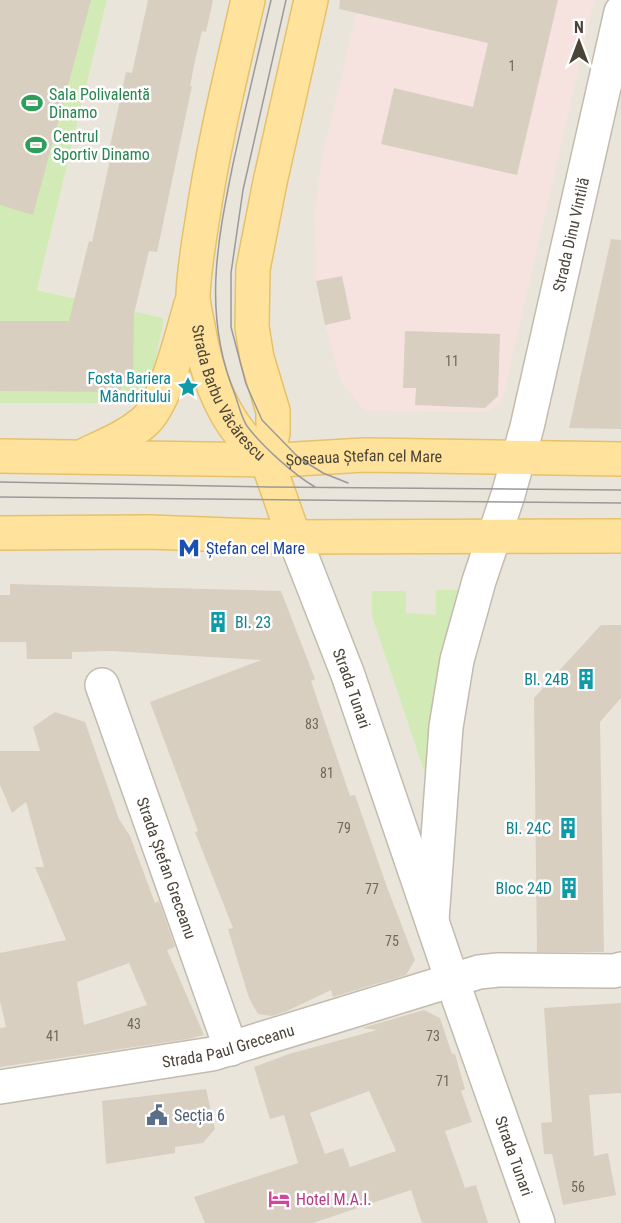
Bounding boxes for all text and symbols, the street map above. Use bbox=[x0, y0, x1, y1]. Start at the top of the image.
north arrow bbox=[549, 12, 609, 72]
text: N bbox=[574, 18, 584, 37]
house number: 1 bbox=[509, 58, 515, 74]
place label: Sala Polivalentă Dinamo bbox=[49, 85, 150, 122]
sports icon: Sala Polivalentă Dinamo bbox=[20, 91, 44, 115]
place label: Centrul Sportiv Dinamo bbox=[53, 127, 150, 164]
sports icon: Centrul Sportiv Dinamo bbox=[24, 133, 48, 157]
street label: Strada Dinu Vintilă bbox=[548, 176, 593, 294]
street label: Strada Barbu Văcărescu bbox=[188, 323, 269, 464]
house number: 11 bbox=[445, 353, 459, 369]
place label: Fosta Bariera Mândritului bbox=[87, 369, 171, 406]
place icon: Fosta Bariera Mândritului bbox=[176, 375, 200, 399]
street label: Șoseaua Ștefan cel Mare bbox=[285, 445, 442, 470]
metro station icon: Ștefan cel Mare bbox=[177, 536, 201, 560]
place label: Ștefan cel Mare bbox=[206, 539, 305, 559]
building icon: Bl. 23 bbox=[206, 610, 230, 634]
place label: Bl. 23 bbox=[235, 613, 271, 632]
street label: Strada Tunari bbox=[329, 646, 375, 731]
building icon: Bl. 24B bbox=[574, 667, 598, 691]
place label: Bl. 24B bbox=[524, 670, 569, 689]
house number: 83 bbox=[305, 716, 319, 732]
house number: 81 bbox=[320, 765, 334, 781]
street label: Strada Ștefan Greceanu bbox=[133, 794, 201, 941]
building icon: Bl. 24C bbox=[556, 816, 580, 840]
place label: Bl. 24C bbox=[506, 819, 551, 838]
house number: 79 bbox=[337, 820, 351, 836]
building icon: Bloc 24D bbox=[557, 876, 581, 900]
place label: Bloc 24D bbox=[496, 879, 552, 898]
house number: 77 bbox=[365, 881, 379, 897]
house number: 75 bbox=[385, 933, 399, 949]
house number: 43 bbox=[127, 1016, 141, 1032]
street label: Strada Paul Greceanu bbox=[161, 1020, 296, 1071]
house number: 41 bbox=[46, 1028, 60, 1044]
house number: 73 bbox=[426, 1028, 440, 1044]
house number: 71 bbox=[436, 1073, 450, 1089]
public building icon: Secția 6 bbox=[145, 1103, 169, 1127]
place label: Secția 6 bbox=[174, 1106, 225, 1126]
street label: Strada Tunari bbox=[491, 1113, 537, 1198]
house number: 56 bbox=[571, 1179, 585, 1195]
hotel icon: Hotel M.A.I. bbox=[267, 1187, 291, 1211]
place label: Hotel M.A.I. bbox=[296, 1190, 372, 1209]

